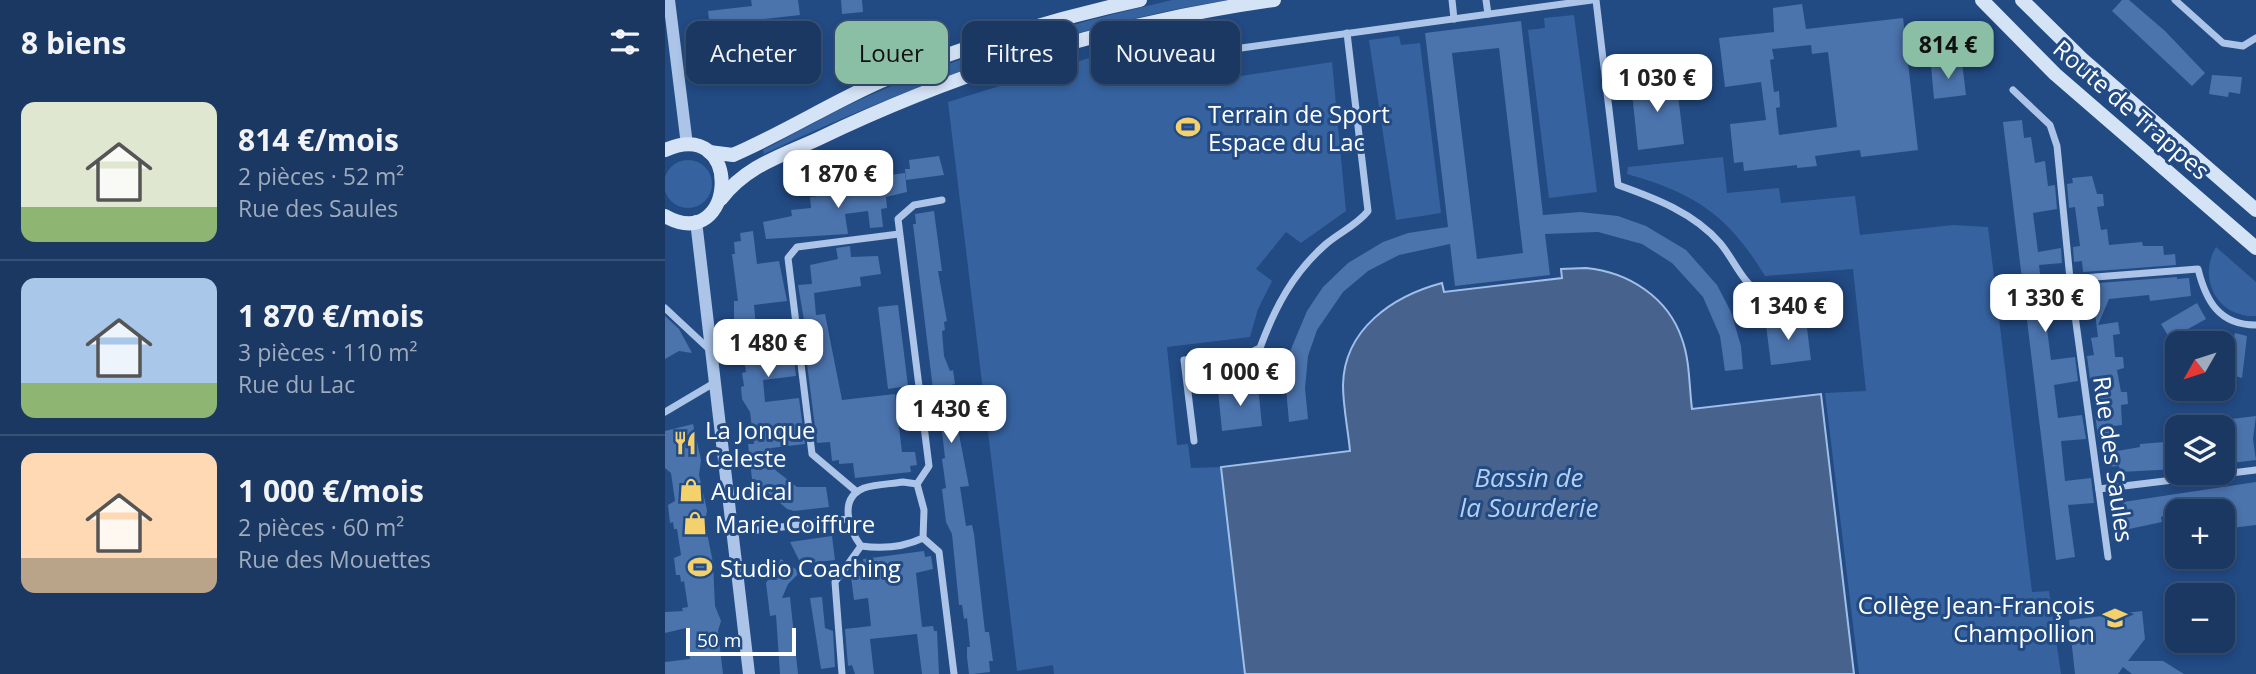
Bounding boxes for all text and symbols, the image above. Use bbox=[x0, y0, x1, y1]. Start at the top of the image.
chip: Acheter bbox=[686, 21, 821, 84]
chip: Louer bbox=[835, 21, 948, 84]
chip: Filtres bbox=[962, 21, 1077, 84]
chip: Nouveau bbox=[1091, 21, 1240, 84]
text: 8 biens bbox=[21, 22, 126, 63]
pin: 814 € bbox=[1899, 22, 1997, 81]
icon: filters bbox=[606, 23, 644, 61]
text: 814 € bbox=[1919, 28, 1977, 60]
street label: Route de Trappes bbox=[2047, 32, 2217, 186]
pin: 1 030 € bbox=[1592, 54, 1722, 114]
text: 1 030 € bbox=[1618, 61, 1696, 93]
place label: Terrain de Sport Espace du Lac bbox=[1208, 97, 1390, 158]
sports icon: Terrain de Sport Espace du Lac bbox=[1174, 113, 1202, 141]
text: 814 €/mois bbox=[238, 119, 399, 160]
icon: home bbox=[77, 130, 161, 214]
pin: 1 870 € bbox=[773, 150, 903, 210]
text: 1 870 € bbox=[799, 157, 877, 189]
text: 2 pièces · 52 m² bbox=[238, 160, 404, 192]
text: Rue des Saules bbox=[238, 192, 398, 224]
pin: 1 330 € bbox=[1980, 274, 2110, 334]
text: 1 330 € bbox=[2006, 281, 2084, 313]
pin: 1 340 € bbox=[1723, 282, 1853, 342]
text: 1 340 € bbox=[1749, 289, 1827, 321]
text: 1 870 €/mois bbox=[238, 295, 424, 336]
icon: home bbox=[77, 306, 161, 390]
pin: 1 480 € bbox=[703, 320, 833, 379]
text: 1 480 € bbox=[729, 326, 807, 358]
north arrow bbox=[2165, 331, 2235, 401]
map controls bbox=[2165, 331, 2235, 653]
text: 3 pièces · 110 m² bbox=[238, 336, 418, 368]
pin: 1 000 € bbox=[1175, 348, 1305, 408]
text: 1 000 € bbox=[1201, 355, 1279, 387]
text: Rue du Lac bbox=[238, 368, 355, 400]
street label: Rue des Saules bbox=[2086, 374, 2142, 544]
pin: 1 430 € bbox=[886, 386, 1016, 445]
text: 1 430 € bbox=[912, 392, 990, 424]
place label: La Jonque Celeste bbox=[705, 413, 816, 474]
button: layers bbox=[2165, 415, 2235, 485]
restaurant icon: La Jonque Celeste bbox=[671, 429, 699, 457]
water label: Bassin de la Sourderie bbox=[1460, 459, 1598, 525]
text: 1 000 €/mois bbox=[238, 470, 424, 511]
place label: Audical bbox=[711, 474, 793, 507]
shop icon: Audical bbox=[677, 476, 705, 504]
icon: home bbox=[77, 481, 161, 565]
button: + bbox=[2165, 499, 2235, 569]
place label: Marie Coiffure bbox=[715, 507, 875, 540]
shop icon: Marie Coiffure bbox=[681, 509, 709, 537]
text: 2 pièces · 60 m² bbox=[238, 511, 404, 543]
text: Rue des Mouettes bbox=[238, 543, 431, 575]
place label: Studio Coaching bbox=[720, 551, 901, 584]
sports icon: Studio Coaching bbox=[686, 553, 714, 581]
button: − bbox=[2165, 583, 2235, 653]
place label: Collège Jean-François Champollion bbox=[1858, 588, 2095, 649]
school or university icon: Collège Jean-François Champollion bbox=[2101, 604, 2129, 632]
scale bar bbox=[686, 625, 796, 657]
text: 50 m bbox=[697, 627, 741, 653]

